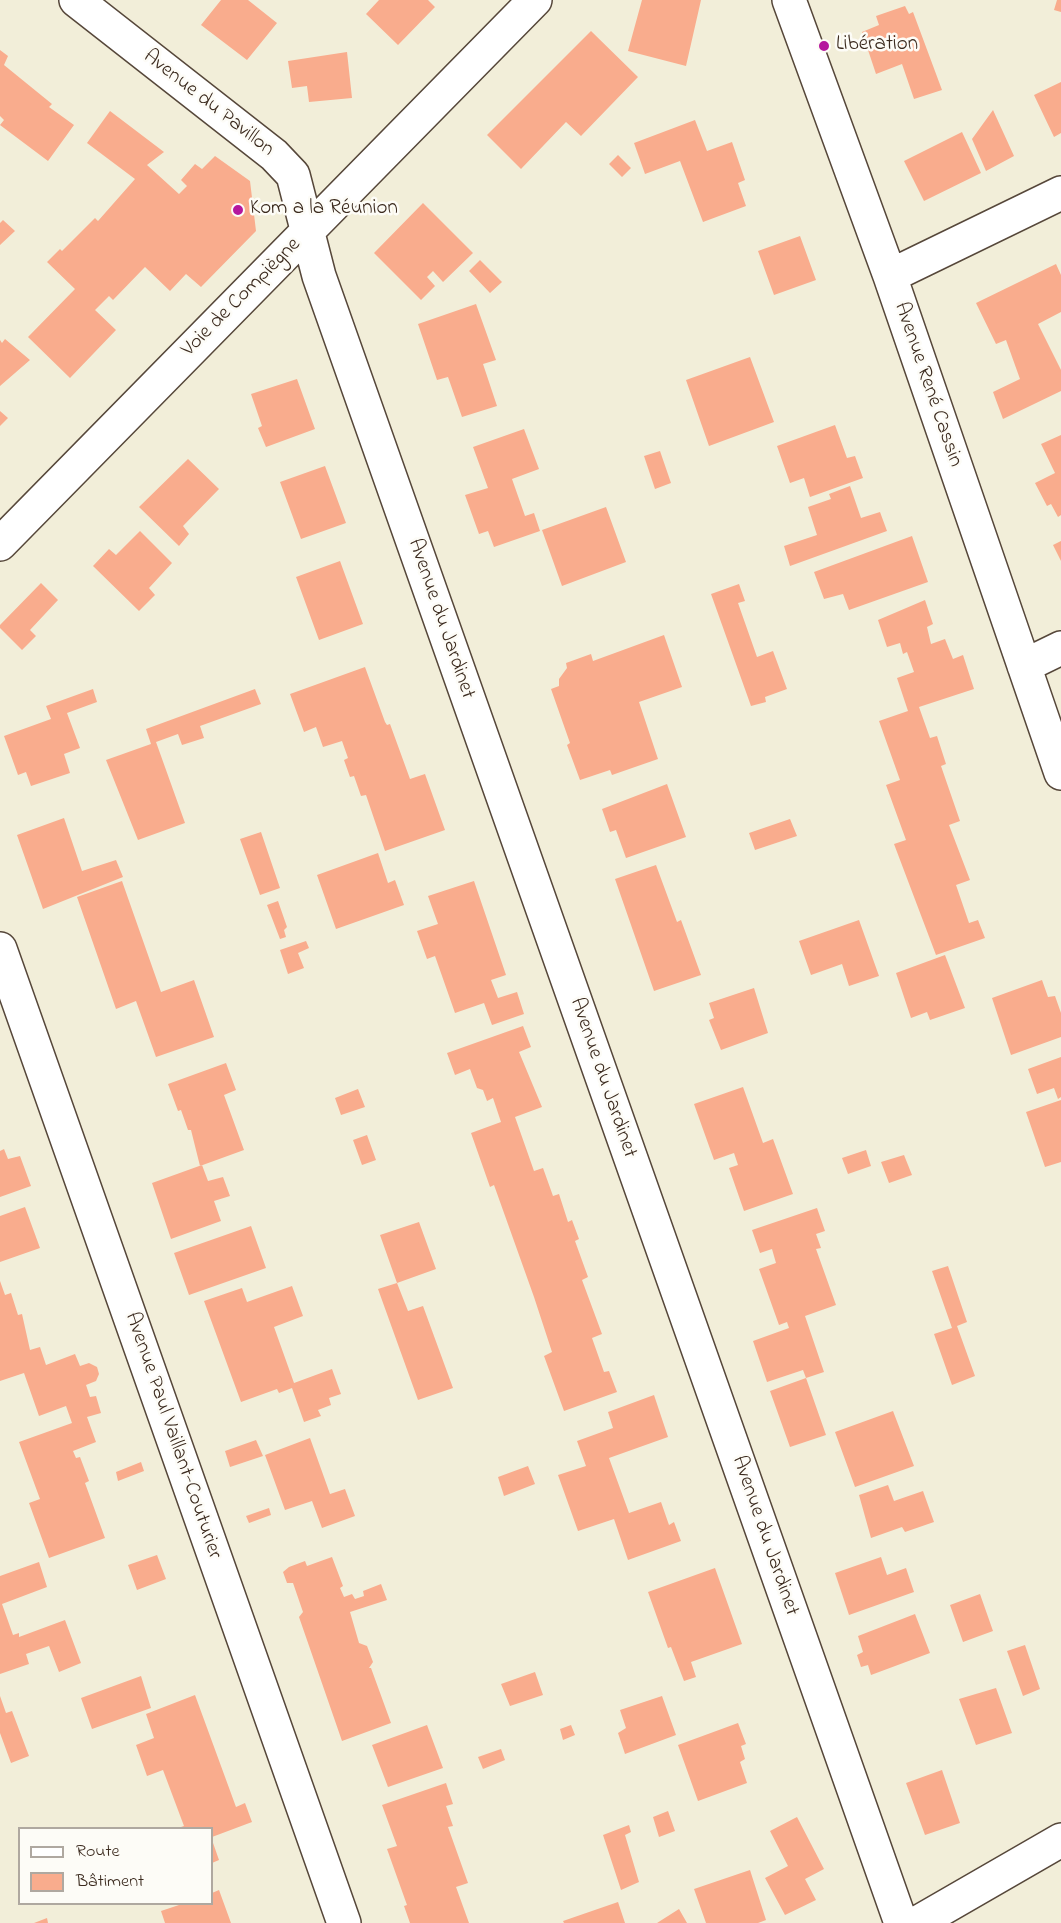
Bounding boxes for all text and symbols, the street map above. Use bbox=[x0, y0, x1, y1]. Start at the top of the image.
place label: Libération bbox=[836, 33, 918, 59]
marker: Libération bbox=[817, 39, 831, 53]
street label: Avenue du Pavillon bbox=[137, 45, 279, 163]
place label: Kom a la Réunion bbox=[250, 197, 398, 223]
marker: Kom a la Réunion bbox=[231, 203, 245, 217]
street label: Voie de Compiègne bbox=[177, 233, 307, 363]
street label: Avenue René Cassin bbox=[887, 299, 967, 471]
street label: Avenue du Jardinet bbox=[401, 536, 479, 702]
street label: Avenue du Jardinet bbox=[563, 995, 641, 1161]
street label: Avenue Paul Vaillant-Couturier bbox=[118, 1309, 226, 1563]
street label: Avenue du Jardinet bbox=[725, 1453, 803, 1619]
legend bbox=[18, 1827, 213, 1905]
text: Route bbox=[76, 1839, 120, 1865]
text: Bâtiment bbox=[76, 1869, 144, 1895]

